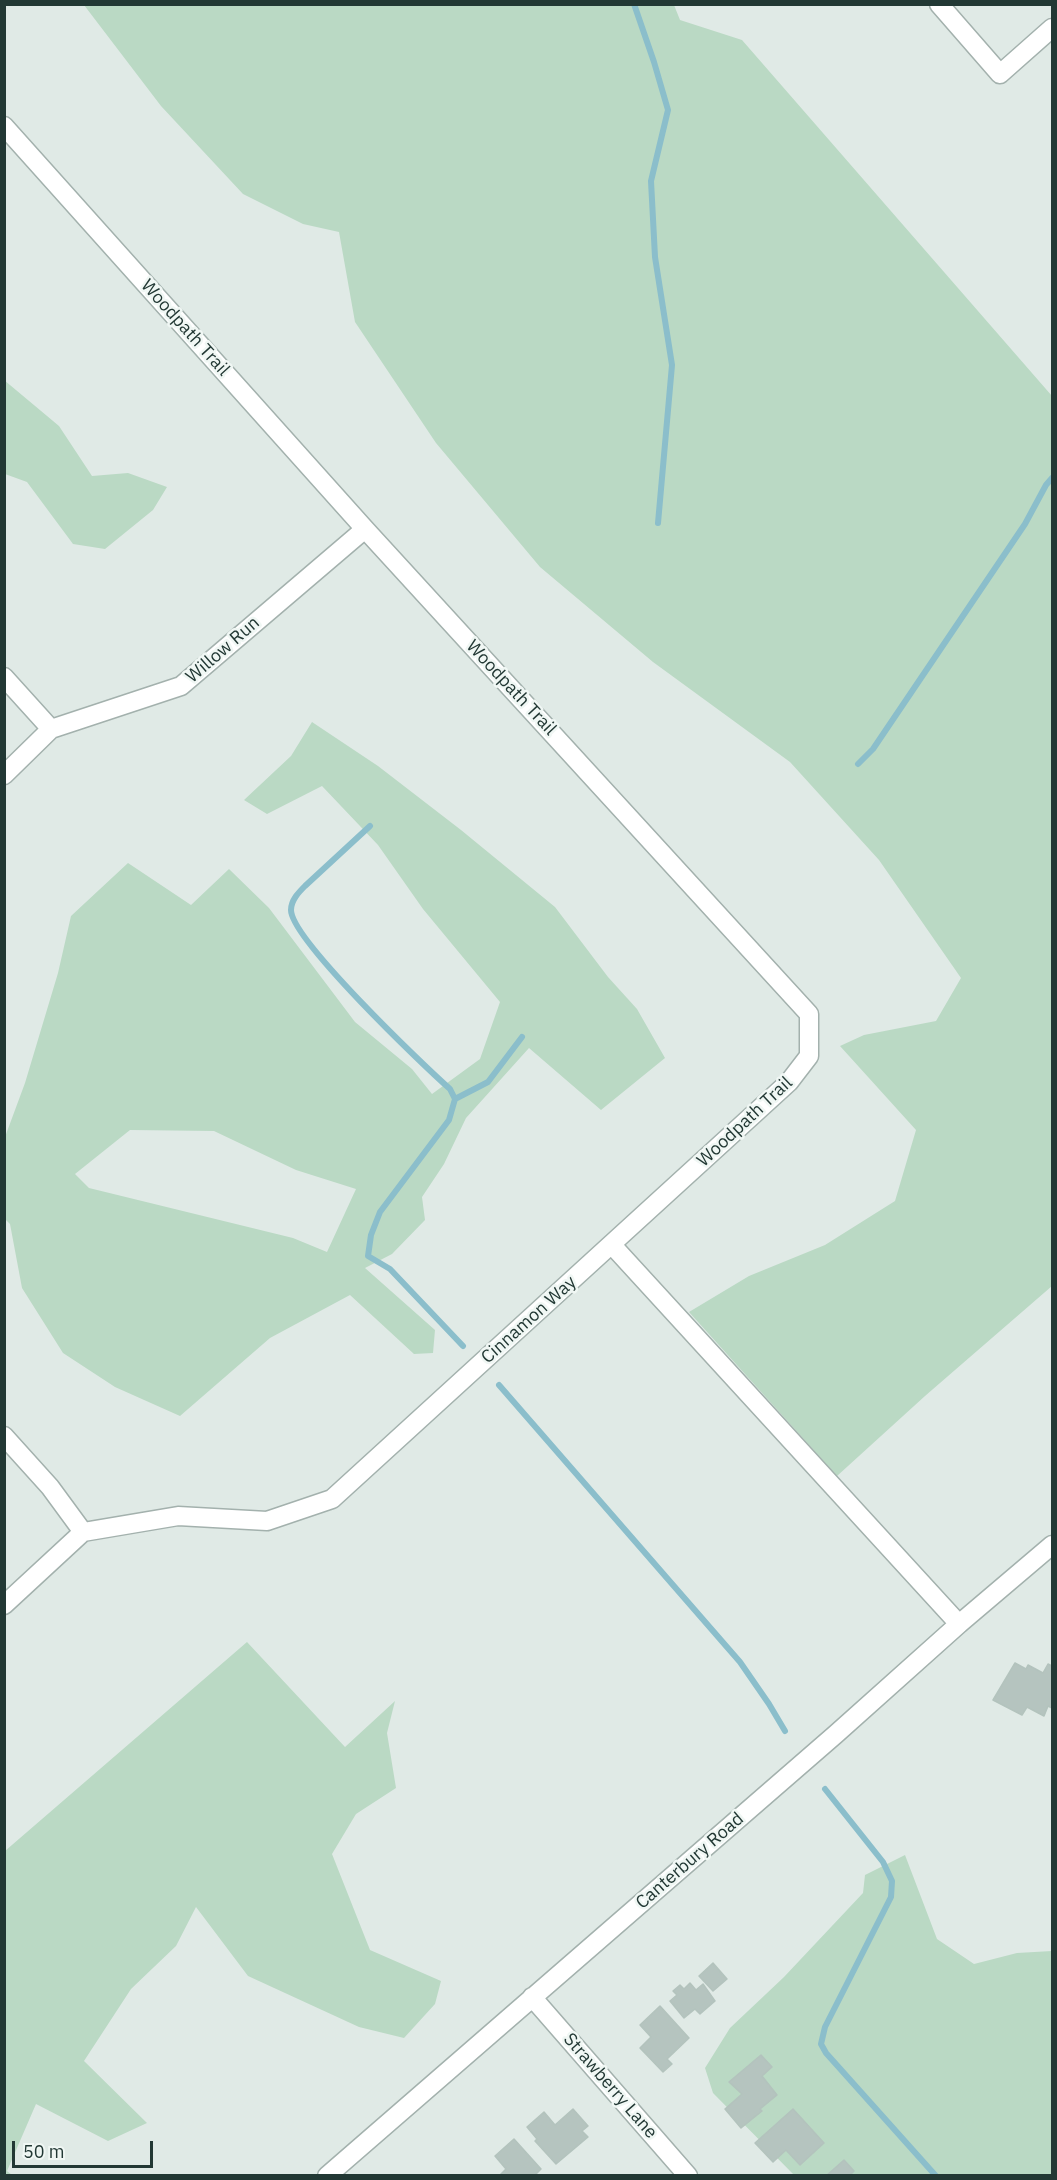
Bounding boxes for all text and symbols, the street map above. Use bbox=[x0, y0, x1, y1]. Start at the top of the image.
street label: Woodpath Trail bbox=[136, 275, 234, 381]
street label: Willow Run bbox=[182, 612, 264, 688]
street label: Woodpath Trail bbox=[461, 636, 561, 740]
street label: Woodpath Trail bbox=[693, 1072, 797, 1172]
street label: Cinnamon Way bbox=[477, 1272, 581, 1368]
street label: Canterbury Road bbox=[632, 1808, 748, 1914]
street label: Strawberry Lane bbox=[558, 2029, 662, 2143]
scale bar bbox=[15, 2129, 156, 2167]
text: 50 m bbox=[23, 2140, 65, 2163]

